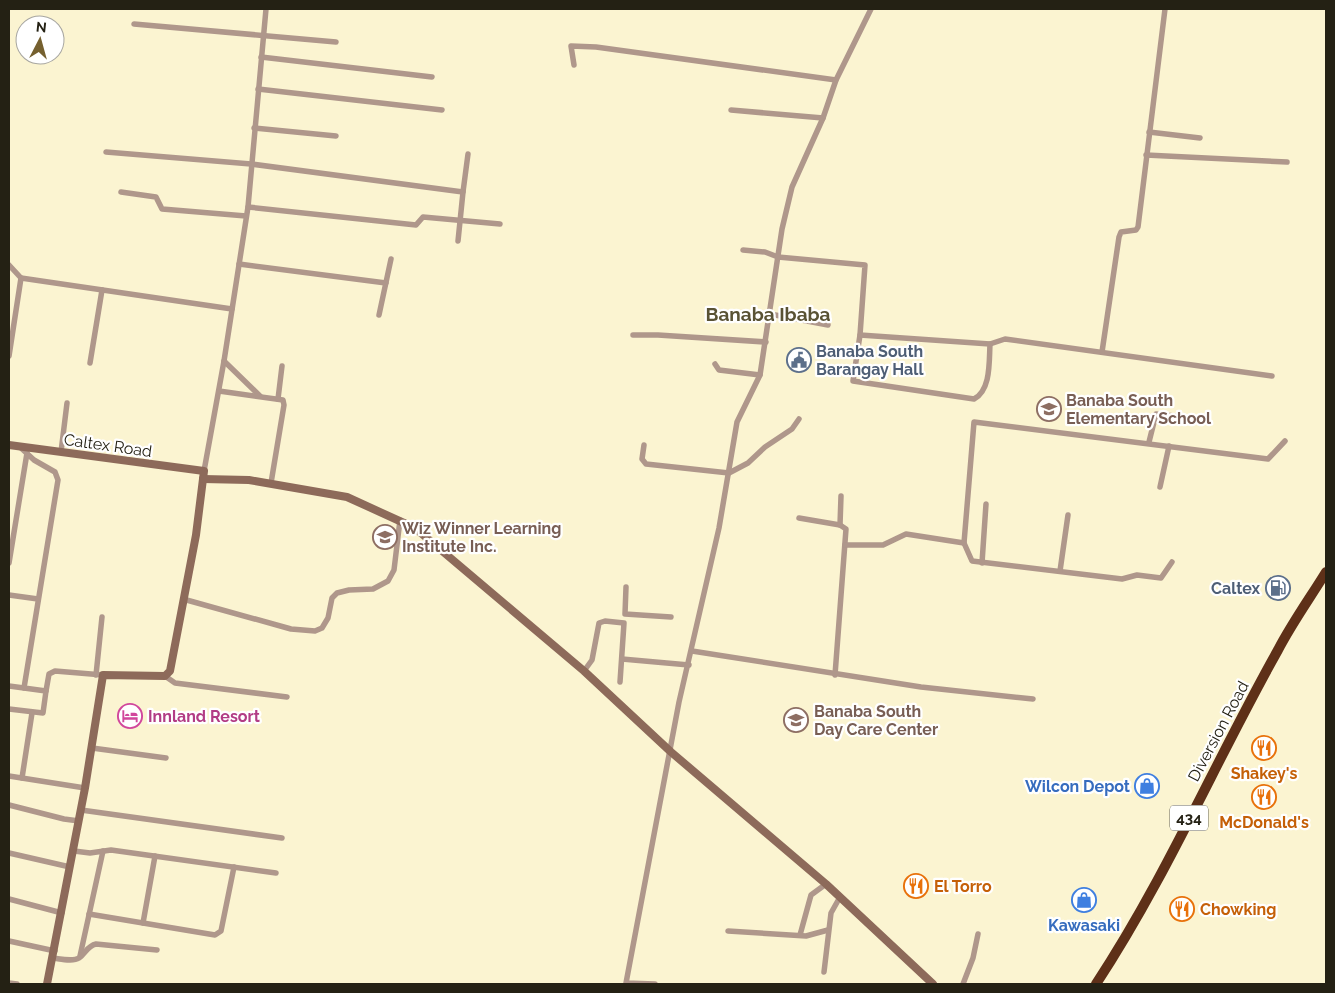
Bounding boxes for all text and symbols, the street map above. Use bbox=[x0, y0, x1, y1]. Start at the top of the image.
north arrow bbox=[15, 15, 65, 65]
text: N bbox=[35, 19, 48, 36]
district label: Banaba Ibaba bbox=[705, 303, 831, 325]
place label: Banaba South Barangay Hall bbox=[816, 342, 924, 379]
public building icon: Banaba South Barangay Hall bbox=[786, 347, 812, 373]
place label: Banaba South Elementary School bbox=[1066, 391, 1212, 428]
school or university icon: Banaba South Elementary School bbox=[1036, 396, 1062, 422]
street label: Caltex Road bbox=[63, 430, 153, 461]
place label: Wiz Winner Learning Institute Inc. bbox=[402, 519, 561, 556]
school or university icon: Wiz Winner Learning Institute Inc. bbox=[372, 524, 398, 550]
fuel station icon: Caltex bbox=[1265, 575, 1291, 601]
place label: Caltex bbox=[1211, 579, 1260, 598]
street label: Diversion Road bbox=[1184, 678, 1253, 785]
place label: Banaba South Day Care Center bbox=[814, 702, 938, 739]
hotel icon: Innland Resort bbox=[117, 703, 143, 729]
place label: Innland Resort bbox=[148, 707, 260, 726]
school or university icon: Banaba South Day Care Center bbox=[783, 707, 809, 733]
restaurant icon: Shakey's bbox=[1251, 735, 1277, 761]
place label: Shakey's bbox=[1231, 764, 1297, 783]
shop icon: Wilcon Depot bbox=[1134, 773, 1160, 799]
place label: Wilcon Depot bbox=[1025, 777, 1130, 796]
restaurant icon: McDonald's bbox=[1251, 784, 1277, 810]
road number: 434 bbox=[1170, 806, 1208, 830]
place label: McDonald's bbox=[1219, 813, 1309, 832]
restaurant icon: El Torro bbox=[903, 873, 929, 899]
place label: El Torro bbox=[934, 877, 992, 896]
shop icon: Kawasaki bbox=[1071, 887, 1097, 913]
restaurant icon: Chowking bbox=[1169, 896, 1195, 922]
place label: Chowking bbox=[1200, 900, 1276, 919]
place label: Kawasaki bbox=[1048, 916, 1120, 935]

